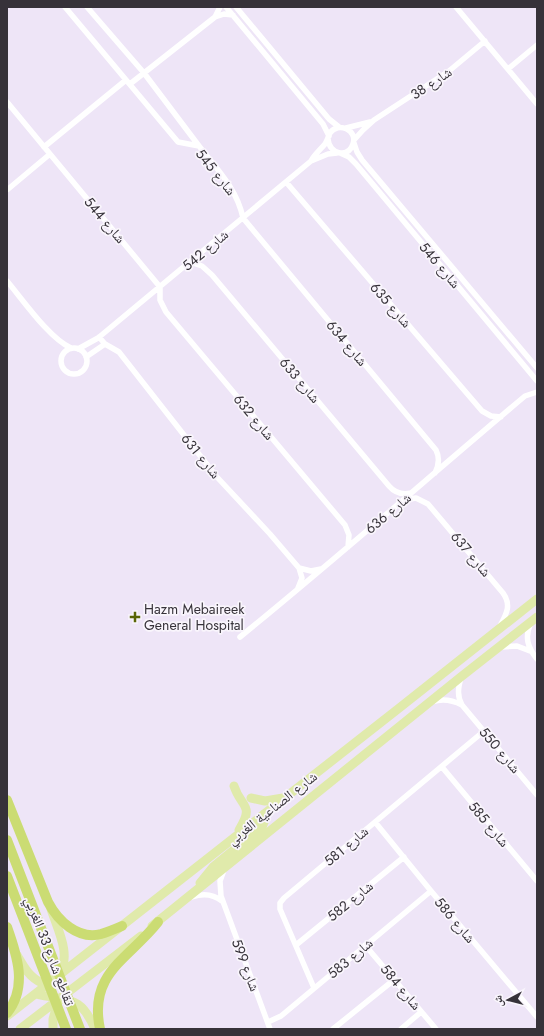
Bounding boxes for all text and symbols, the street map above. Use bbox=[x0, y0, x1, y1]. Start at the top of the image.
street label: شارع 38 bbox=[406, 62, 456, 104]
street label: شارع 545 bbox=[191, 144, 241, 200]
street label: شارع 544 bbox=[80, 192, 130, 248]
street label: شارع 542 bbox=[178, 225, 232, 275]
street label: شارع 546 bbox=[415, 238, 465, 292]
street label: شارع 635 bbox=[366, 278, 416, 332]
street label: شارع 634 bbox=[322, 316, 372, 370]
street label: شارع 633 bbox=[275, 353, 325, 407]
street label: شارع 632 bbox=[229, 390, 279, 444]
street label: شارع 631 bbox=[177, 429, 225, 483]
street label: شارع 636 bbox=[361, 488, 415, 538]
street label: شارع 637 bbox=[446, 527, 496, 581]
place label: Hazm Mebaireek General Hospital bbox=[144, 599, 245, 635]
marker: Hazm Mebaireek General Hospital bbox=[129, 611, 141, 623]
street label: شارع 550 bbox=[475, 722, 525, 778]
street label: شارع الصناعية الغربي bbox=[223, 766, 322, 851]
street label: شارع 585 bbox=[464, 797, 514, 851]
street label: شارع 581 bbox=[319, 821, 373, 871]
street label: شارع 582 bbox=[323, 876, 377, 926]
street label: شارع 586 bbox=[430, 893, 480, 947]
street label: تقاطع شارع 33 الغربي bbox=[19, 894, 80, 1009]
street label: شارع 583 bbox=[323, 933, 377, 983]
street label: شارع 599 bbox=[227, 936, 265, 994]
street label: شارع 584 bbox=[376, 960, 426, 1014]
north arrow bbox=[488, 980, 528, 1020]
text: ش bbox=[489, 994, 507, 1008]

